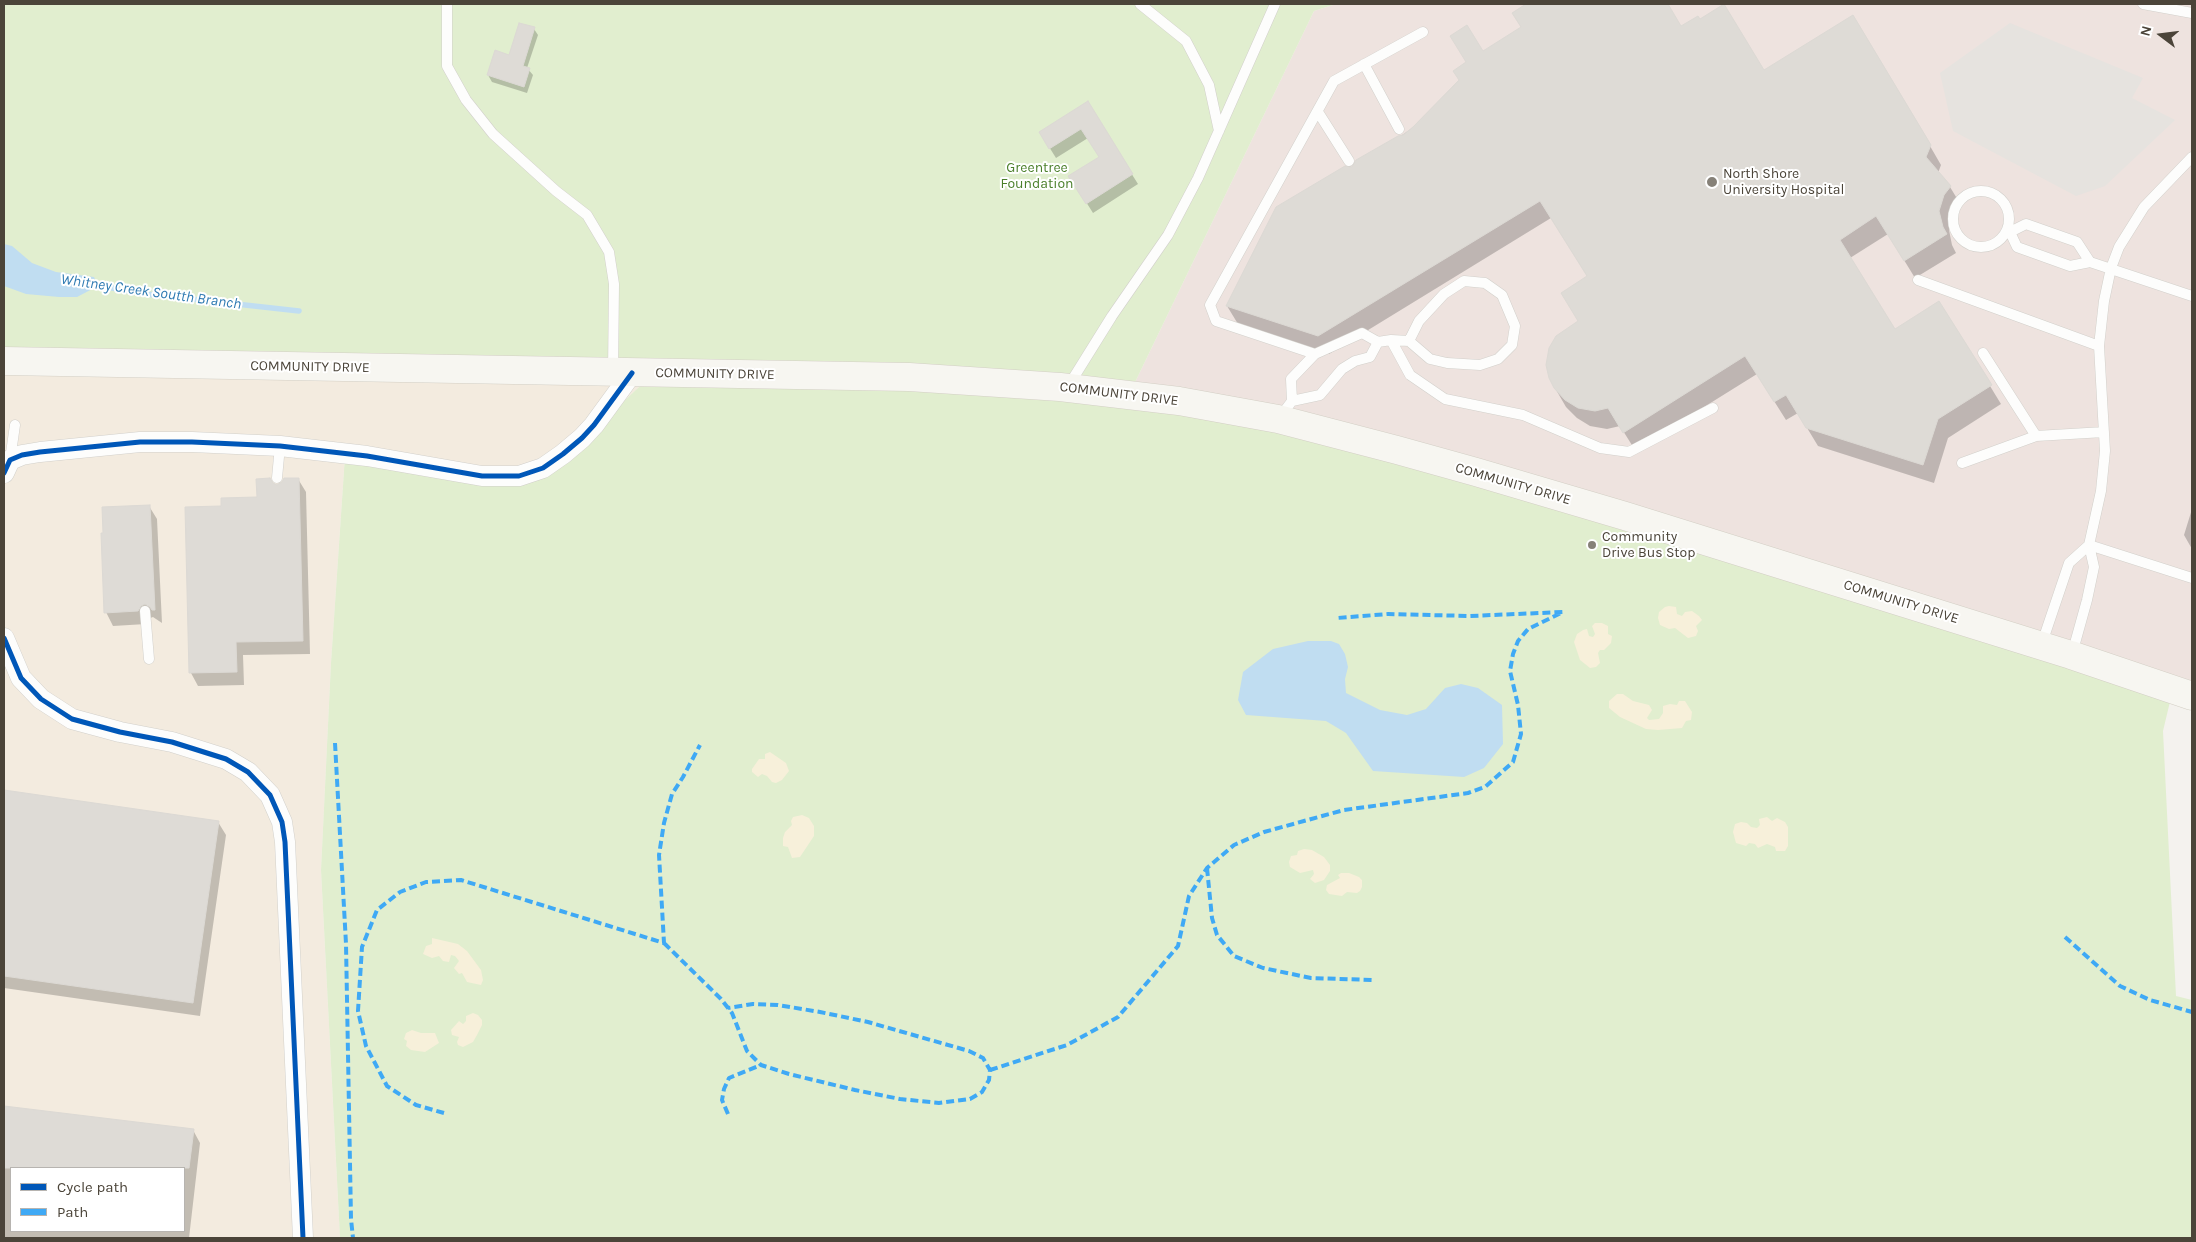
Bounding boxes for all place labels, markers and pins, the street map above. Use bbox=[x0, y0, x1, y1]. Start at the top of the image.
place label: North Shore University Hospital bbox=[1723, 166, 1844, 198]
marker: North Shore University Hospital bbox=[1705, 175, 1719, 189]
place label: Community Drive Bus Stop bbox=[1602, 529, 1695, 562]
marker: Community Drive Bus Stop bbox=[1586, 539, 1598, 551]

